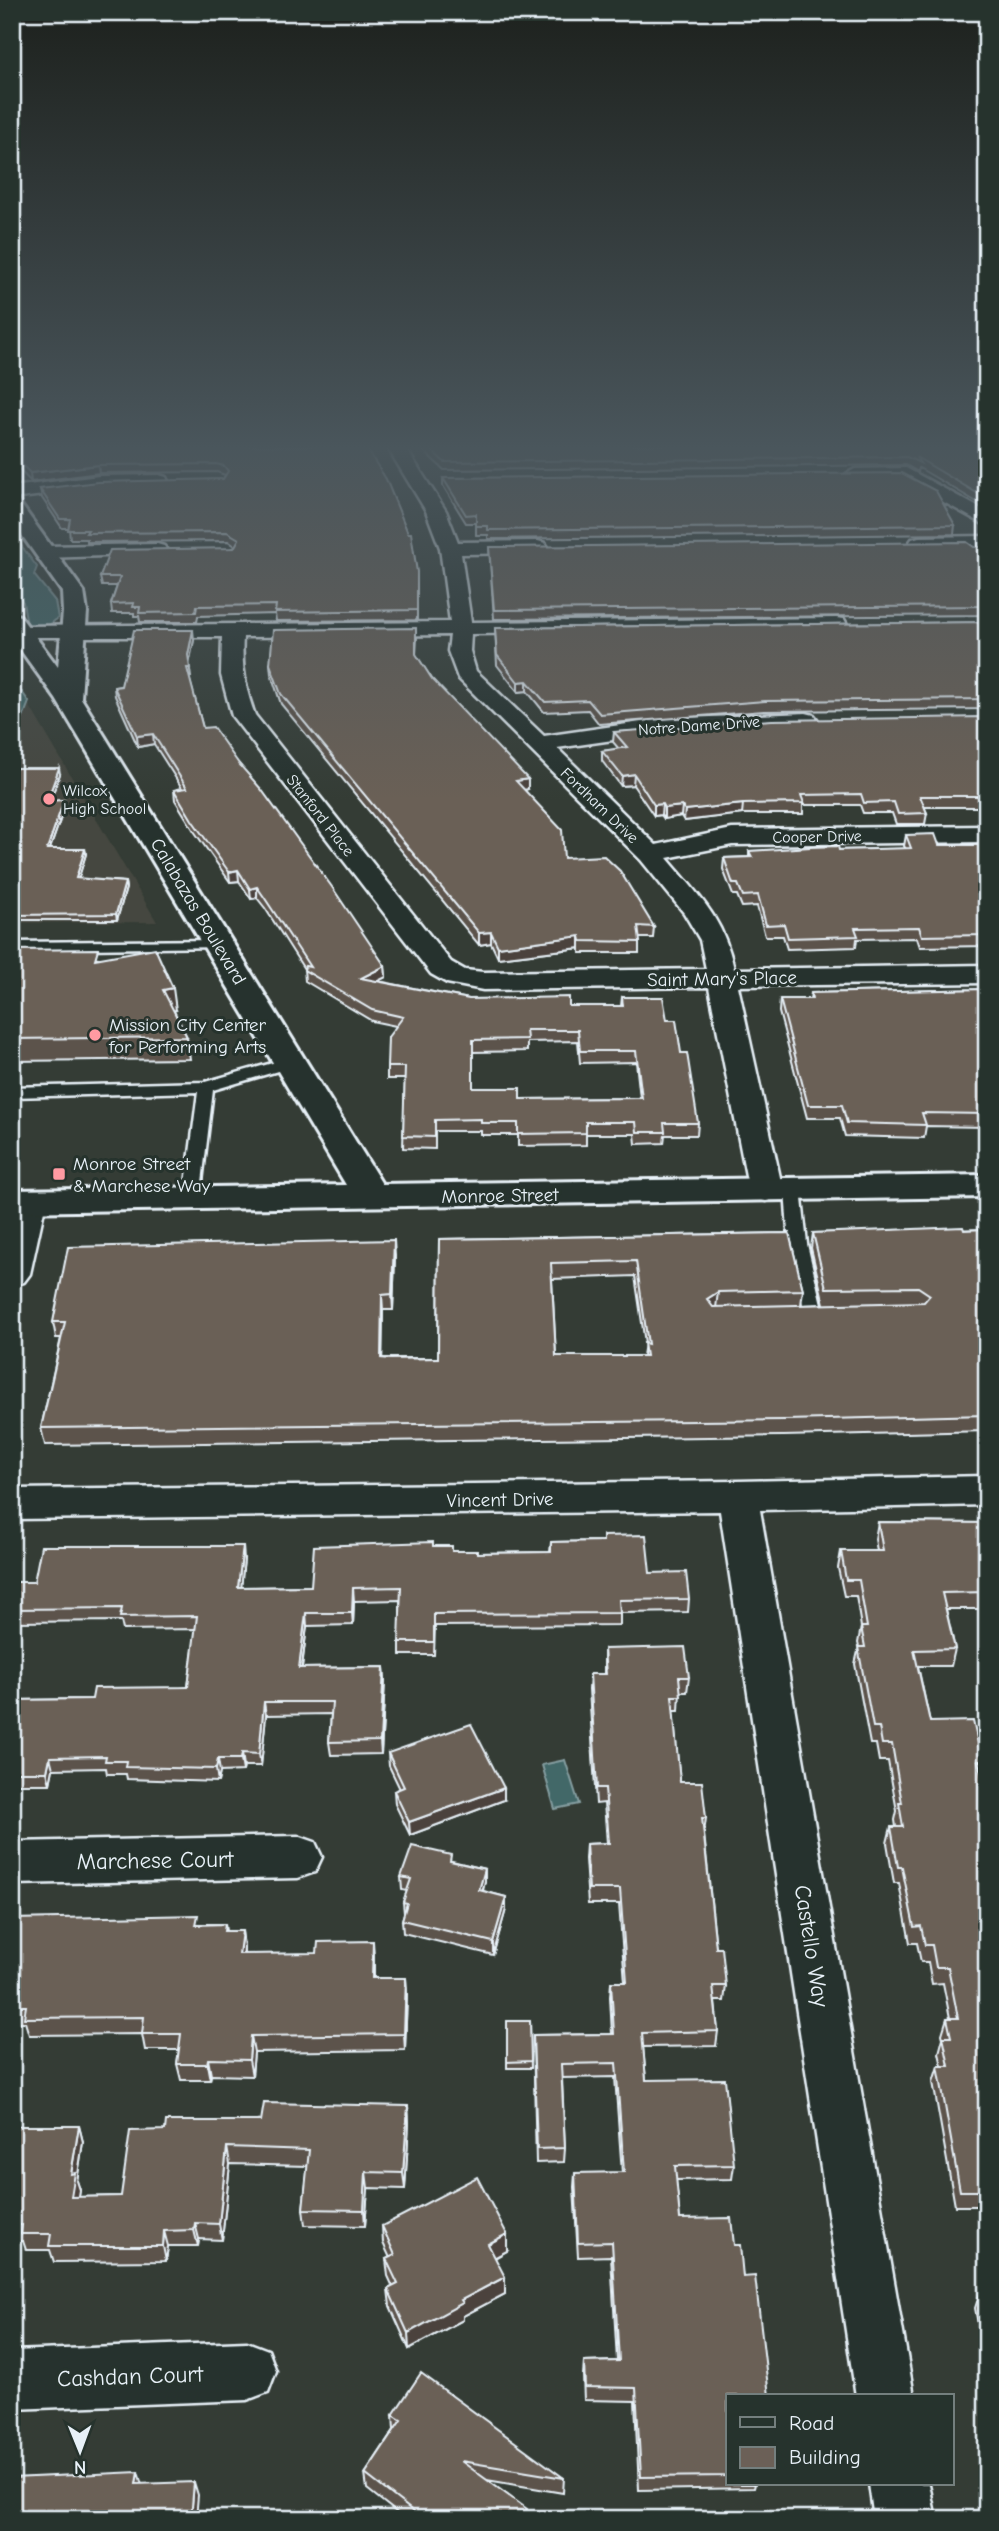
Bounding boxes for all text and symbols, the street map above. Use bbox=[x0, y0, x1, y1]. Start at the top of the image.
street label: Notre Dame Drive bbox=[637, 713, 761, 739]
street label: Fordham Drive bbox=[557, 764, 642, 847]
street label: Stanford Place bbox=[283, 771, 358, 860]
place label: Wilcox High School bbox=[63, 782, 146, 818]
marker: Wilcox High School bbox=[41, 791, 57, 807]
street label: Cooper Drive bbox=[772, 827, 862, 847]
street label: Calabazas Boulevard bbox=[146, 834, 251, 989]
street label: Saint Mary's Place bbox=[647, 967, 797, 991]
place label: Mission City Center for Performing Arts bbox=[108, 1014, 267, 1058]
marker: Mission City Center for Performing Arts bbox=[87, 1027, 103, 1043]
place label: Monroe Street & Marchese Way bbox=[73, 1153, 211, 1197]
marker: Monroe Street & Marchese Way bbox=[51, 1166, 67, 1182]
street label: Monroe Street bbox=[441, 1184, 559, 1208]
street label: Vincent Drive bbox=[446, 1488, 554, 1512]
street label: Marchese Court bbox=[76, 1846, 235, 1875]
street label: Castello Way bbox=[789, 1883, 835, 2010]
street label: Cashdan Court bbox=[57, 2360, 205, 2393]
legend bbox=[726, 2394, 954, 2486]
text: Road bbox=[789, 2411, 834, 2435]
north arrow bbox=[46, 2416, 116, 2486]
text: Building bbox=[789, 2445, 861, 2469]
text: N bbox=[74, 2456, 87, 2478]

